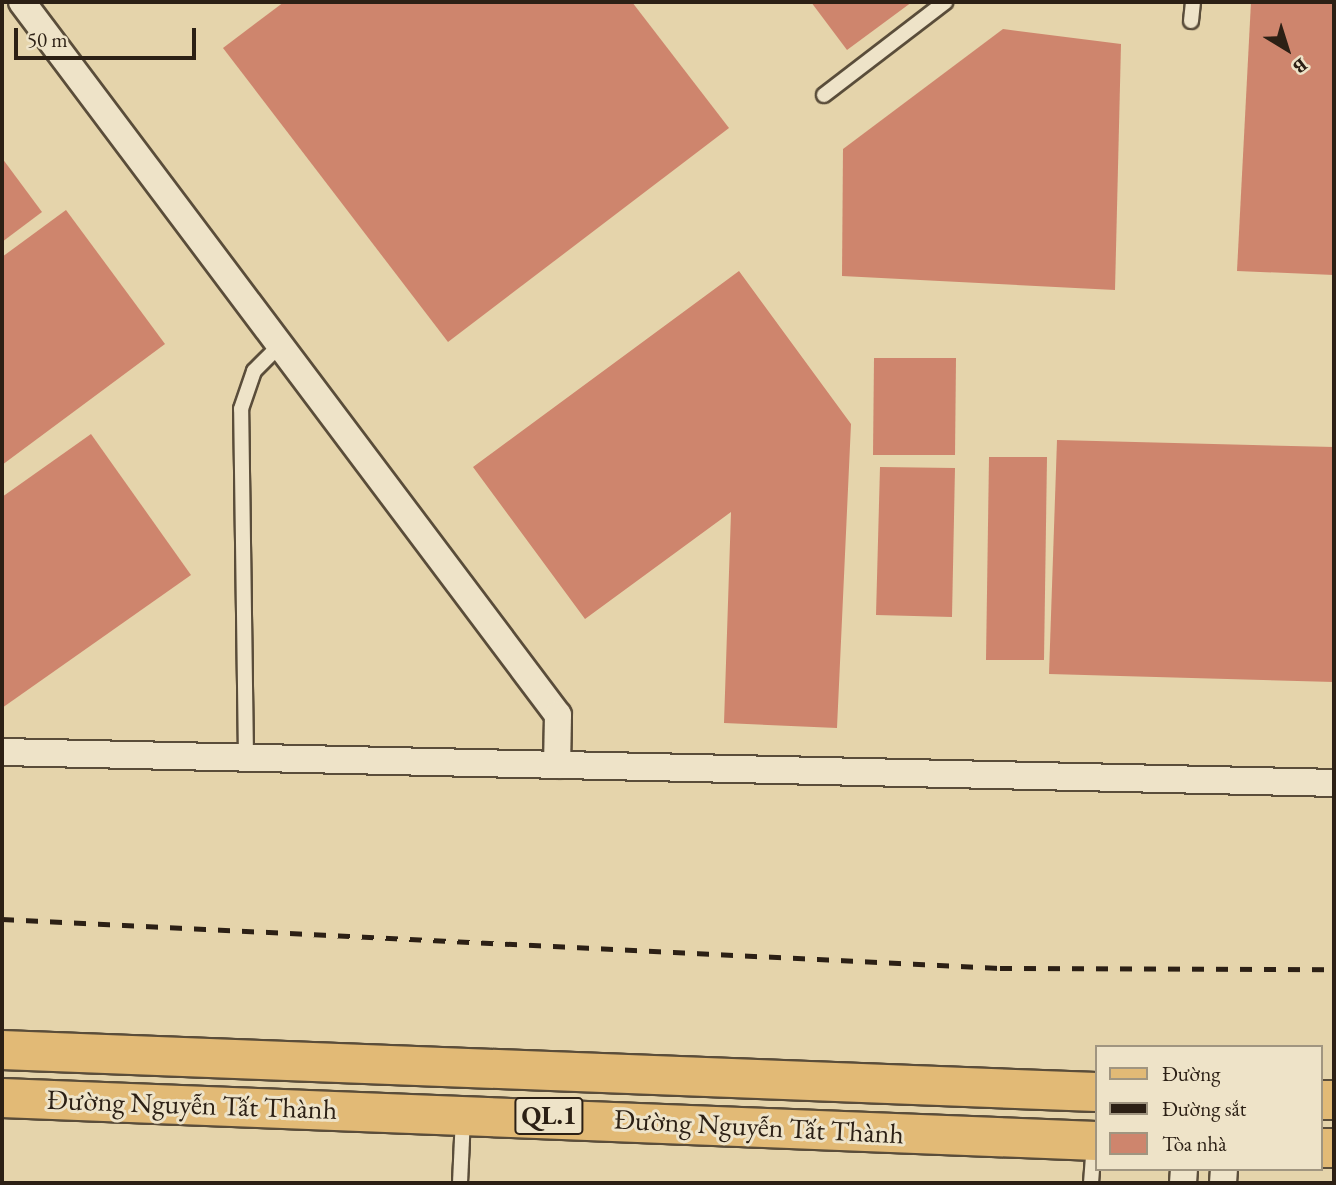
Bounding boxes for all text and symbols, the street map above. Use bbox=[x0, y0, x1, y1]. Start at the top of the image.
scale bar bbox=[18, 14, 200, 58]
north arrow bbox=[1252, 14, 1322, 84]
text: 50 m bbox=[27, 26, 68, 53]
text: B bbox=[1288, 52, 1313, 79]
legend bbox=[1094, 1045, 1322, 1171]
text: Đường bbox=[1162, 1060, 1220, 1087]
street label: Đường Nguyễn Tất Thành bbox=[46, 1082, 338, 1126]
road number: QL.1 bbox=[514, 1093, 584, 1138]
text: Đường sắt bbox=[1162, 1095, 1246, 1122]
street label: Đường Nguyễn Tất Thành bbox=[613, 1102, 905, 1150]
text: Tòa nhà bbox=[1162, 1130, 1227, 1157]

